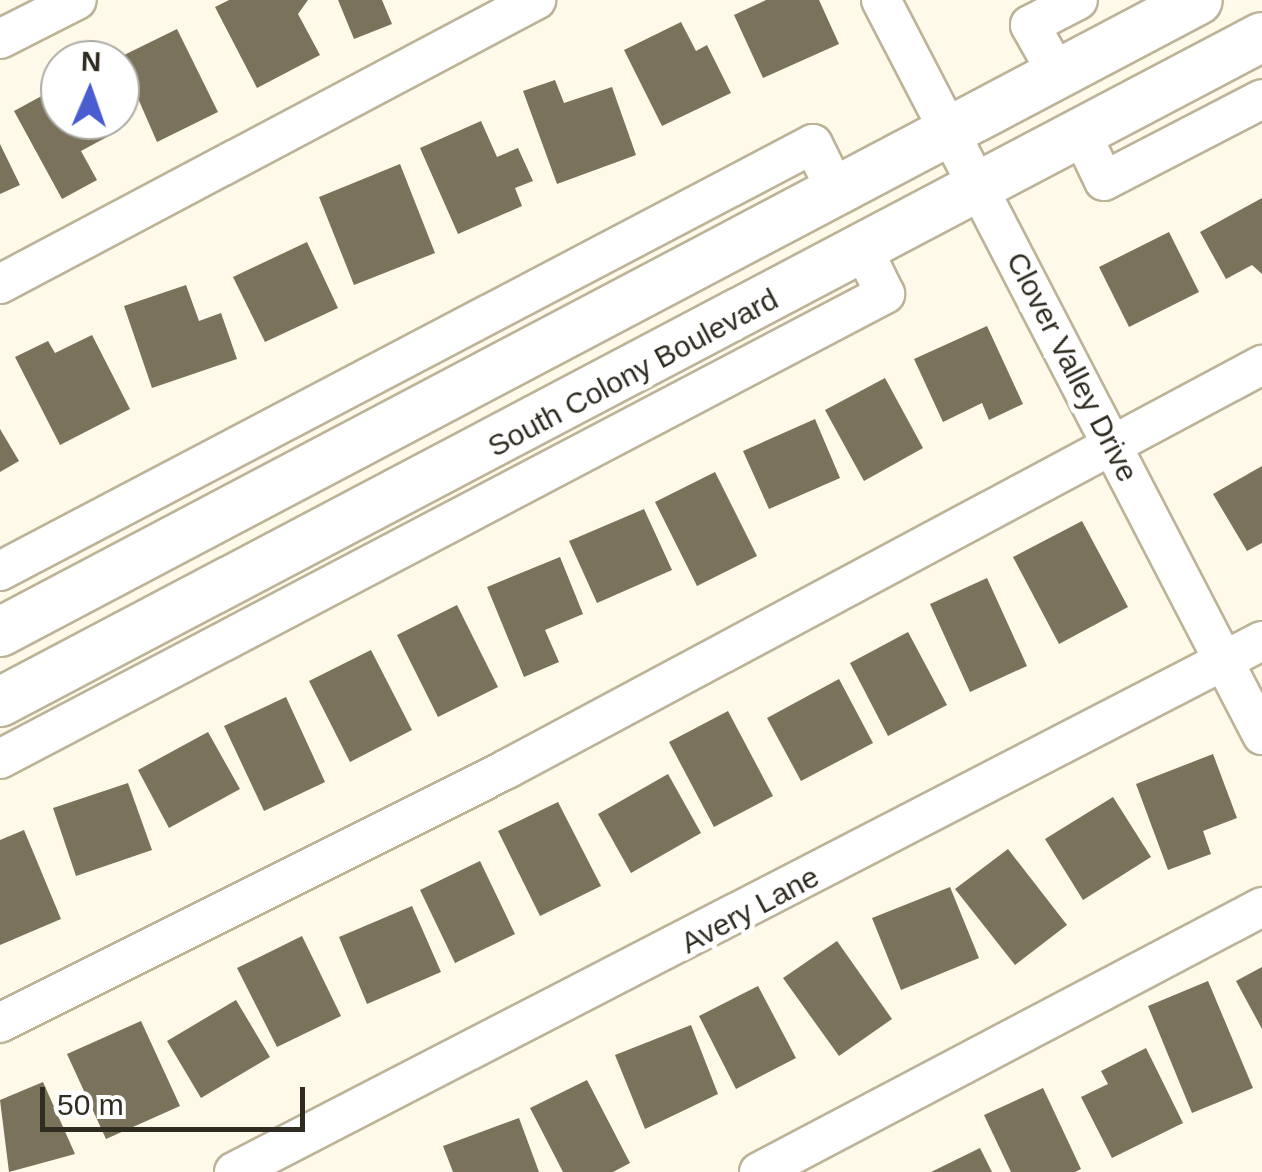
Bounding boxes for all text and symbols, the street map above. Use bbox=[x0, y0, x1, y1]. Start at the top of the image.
north arrow bbox=[40, 40, 140, 140]
text: N bbox=[80, 46, 102, 77]
street label: Clover Valley Drive bbox=[999, 246, 1145, 488]
street label: South Colony Boulevard bbox=[482, 281, 784, 465]
street label: Avery Lane bbox=[675, 859, 825, 961]
scale bar bbox=[45, 1067, 310, 1129]
text: 50 m bbox=[57, 1088, 124, 1121]

